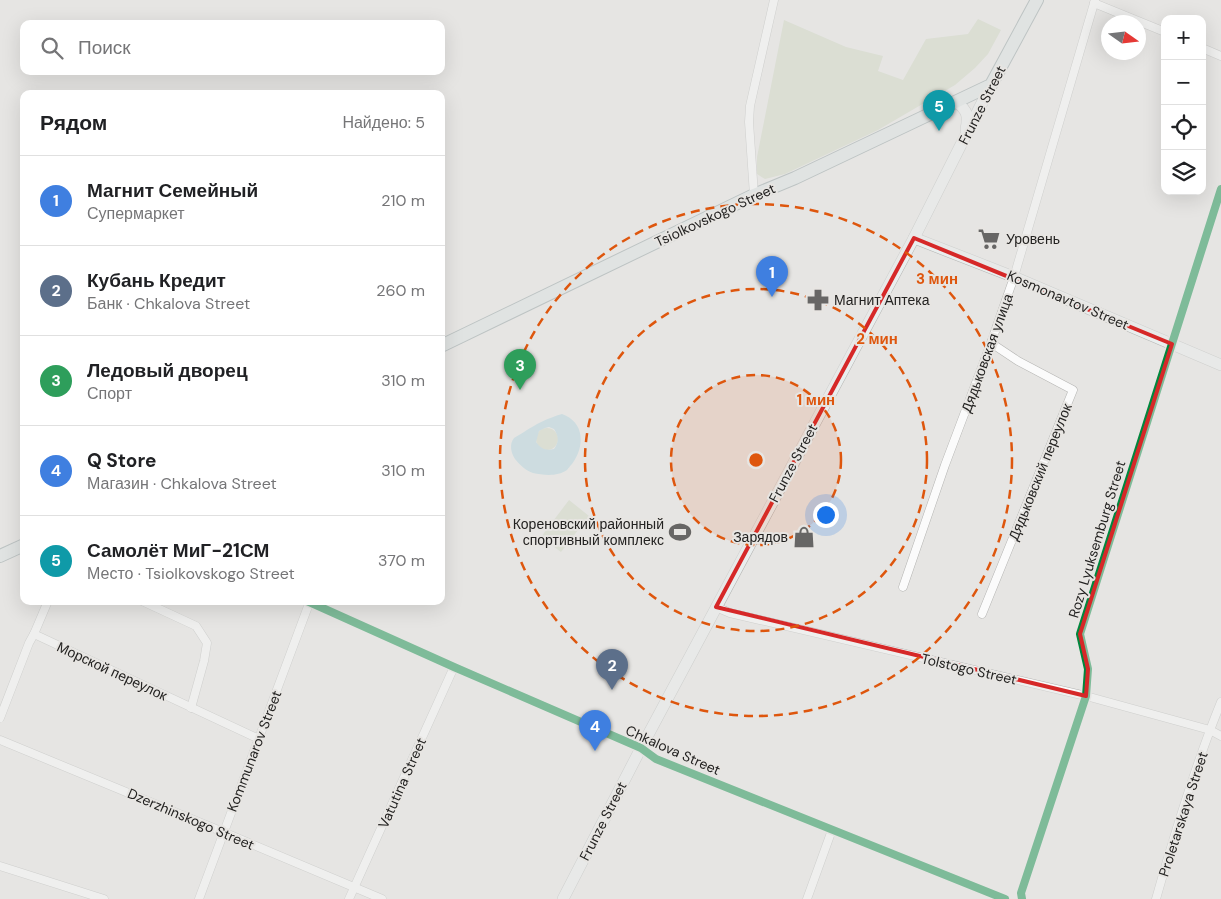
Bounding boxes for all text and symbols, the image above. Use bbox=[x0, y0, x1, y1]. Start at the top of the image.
north arrow bbox=[1101, 15, 1146, 60]
map controls bbox=[1161, 15, 1206, 195]
button: + bbox=[1161, 15, 1206, 60]
search box bbox=[20, 20, 445, 75]
icon: search bbox=[38, 34, 66, 62]
text: Поиск bbox=[78, 35, 131, 60]
button: − bbox=[1161, 60, 1206, 105]
street label: Frunze Street bbox=[954, 62, 1010, 148]
pin: 5 bbox=[923, 90, 955, 131]
button: locate bbox=[1161, 105, 1206, 150]
text: Рядом bbox=[40, 109, 107, 137]
text: Найдено: 5 bbox=[342, 112, 425, 133]
button: layers bbox=[1161, 150, 1206, 195]
text: Магнит Семейный bbox=[87, 178, 258, 203]
street label: Tsiolkovskogo Street bbox=[652, 179, 778, 251]
text: 1 bbox=[53, 190, 59, 211]
text: 210 m bbox=[381, 190, 425, 211]
text: Супермаркет bbox=[87, 203, 185, 224]
supermarket icon: Уровень bbox=[976, 226, 1002, 252]
place label: Уровень bbox=[1006, 230, 1060, 248]
pin: 1 bbox=[756, 256, 788, 297]
street label: Kosmonavtov Street bbox=[1004, 266, 1132, 334]
text: Кубань Кредит bbox=[87, 268, 226, 293]
text: 3 мин bbox=[916, 269, 958, 289]
text: 2 bbox=[51, 280, 61, 301]
text: 260 m bbox=[376, 280, 425, 301]
pharmacy icon: Магнит Аптека bbox=[805, 287, 831, 313]
place label: Магнит Аптека bbox=[834, 291, 930, 309]
street label: Дядьковская улица bbox=[957, 291, 1017, 415]
text: Банк · Chkalova Street bbox=[87, 293, 250, 314]
text: 2 мин bbox=[856, 329, 898, 349]
pin: 3 bbox=[504, 349, 536, 390]
text: Ледовый дворец bbox=[87, 358, 248, 383]
text: 3 bbox=[51, 370, 61, 391]
text: 310 m bbox=[381, 370, 425, 391]
text: Спорт bbox=[87, 383, 132, 404]
text: 1 мин bbox=[797, 390, 835, 410]
street label: Дядьковский переулок bbox=[1004, 400, 1076, 543]
street label: Frunze Street bbox=[765, 421, 821, 505]
text: Q Store bbox=[87, 448, 156, 473]
centre of rings bbox=[747, 451, 765, 469]
street label: Rozy Lyuksemburg Street bbox=[1064, 458, 1130, 620]
text: 4 bbox=[51, 460, 61, 481]
text: 310 m bbox=[381, 460, 425, 481]
text: Магазин · Chkalova Street bbox=[87, 473, 277, 494]
your location bbox=[813, 502, 839, 528]
place label: Кореновский районный спортивный комплекс bbox=[513, 515, 664, 549]
sports icon: Кореновский районный спортивный комплекс bbox=[667, 519, 693, 545]
shop icon: Зарядов bbox=[791, 524, 817, 550]
place label: Зарядов bbox=[733, 528, 788, 546]
text: Самолёт МиГ-21СМ bbox=[87, 538, 269, 563]
text: 5 bbox=[51, 550, 61, 571]
text: 370 m bbox=[378, 550, 425, 571]
text: Место · Tsiolkovskogo Street bbox=[87, 563, 295, 584]
street label: Морской переулок bbox=[54, 638, 171, 705]
pin: 2 bbox=[596, 649, 628, 690]
street label: Tolstogo Street bbox=[920, 649, 1018, 689]
street label: Kommunarov Street bbox=[223, 688, 285, 814]
pin: 4 bbox=[579, 710, 611, 751]
street label: Chkalova Street bbox=[623, 721, 723, 779]
street label: Vatutina Street bbox=[374, 735, 430, 831]
street label: Proletarskaya Street bbox=[1154, 749, 1212, 879]
street label: Frunze Street bbox=[575, 778, 631, 864]
street label: Dzerzhinskogo Street bbox=[125, 784, 257, 854]

